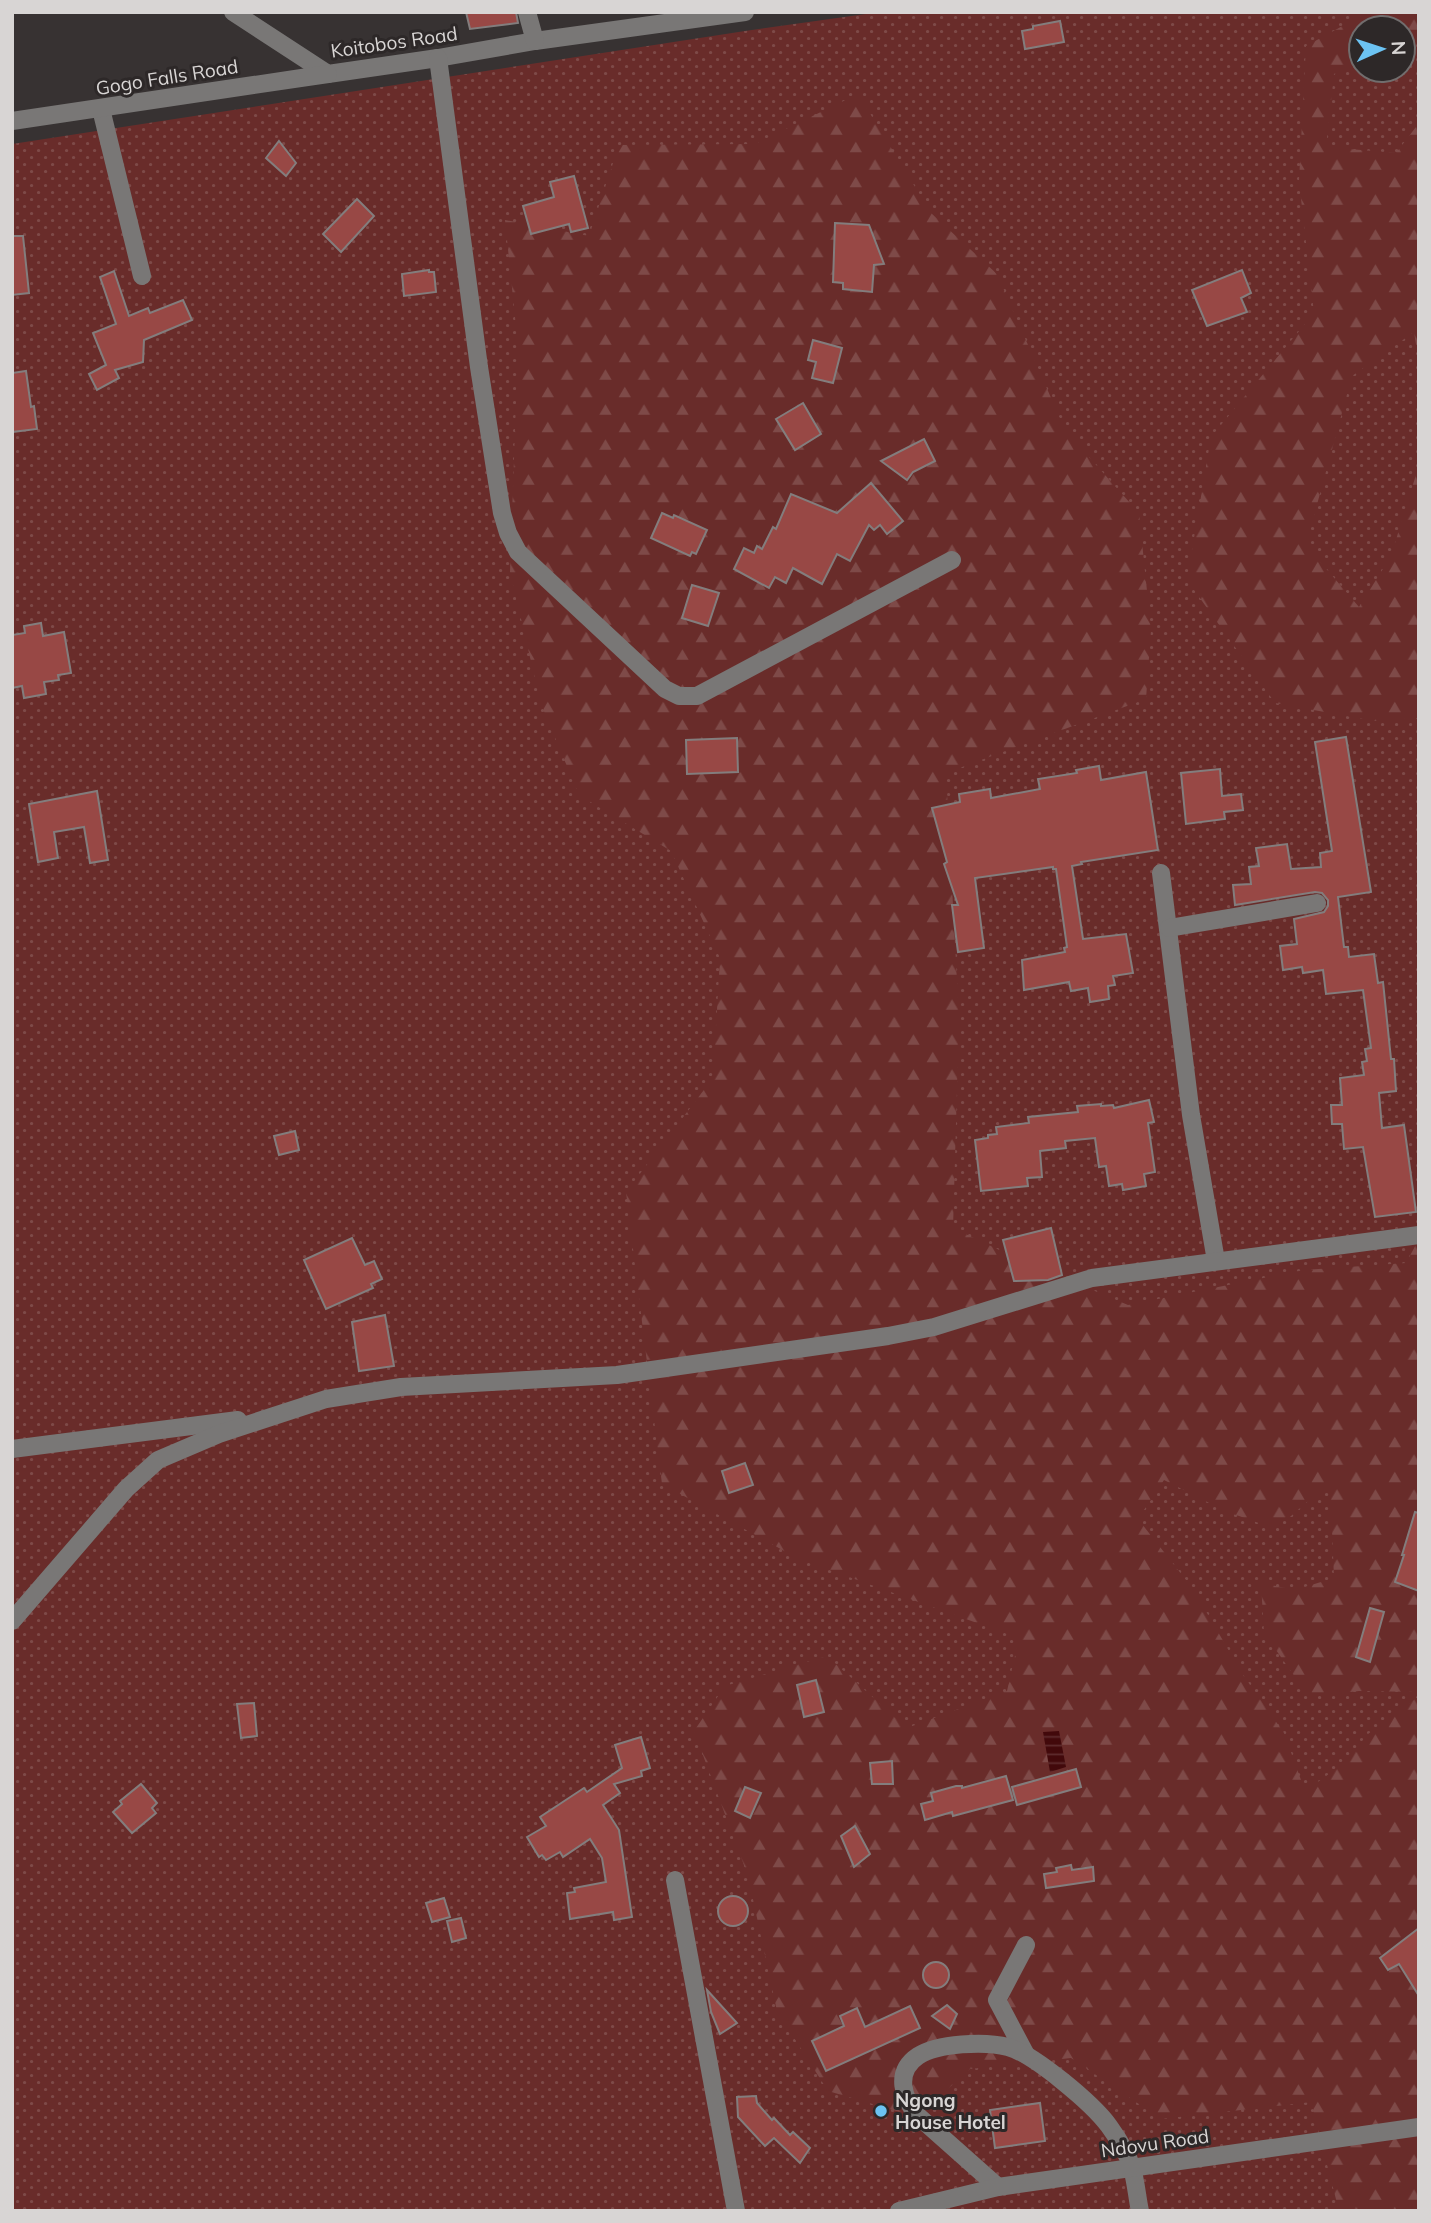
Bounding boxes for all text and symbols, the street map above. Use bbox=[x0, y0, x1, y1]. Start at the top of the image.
north arrow bbox=[1347, 14, 1417, 84]
street label: Koitobos Road bbox=[329, 21, 459, 63]
text: N bbox=[1387, 40, 1411, 56]
street label: Gogo Falls Road bbox=[94, 54, 240, 100]
place label: Ngong House Hotel bbox=[895, 2088, 1006, 2134]
marker: Ngong House Hotel bbox=[873, 2103, 889, 2119]
street label: Ndovu Road bbox=[1099, 2124, 1211, 2162]

